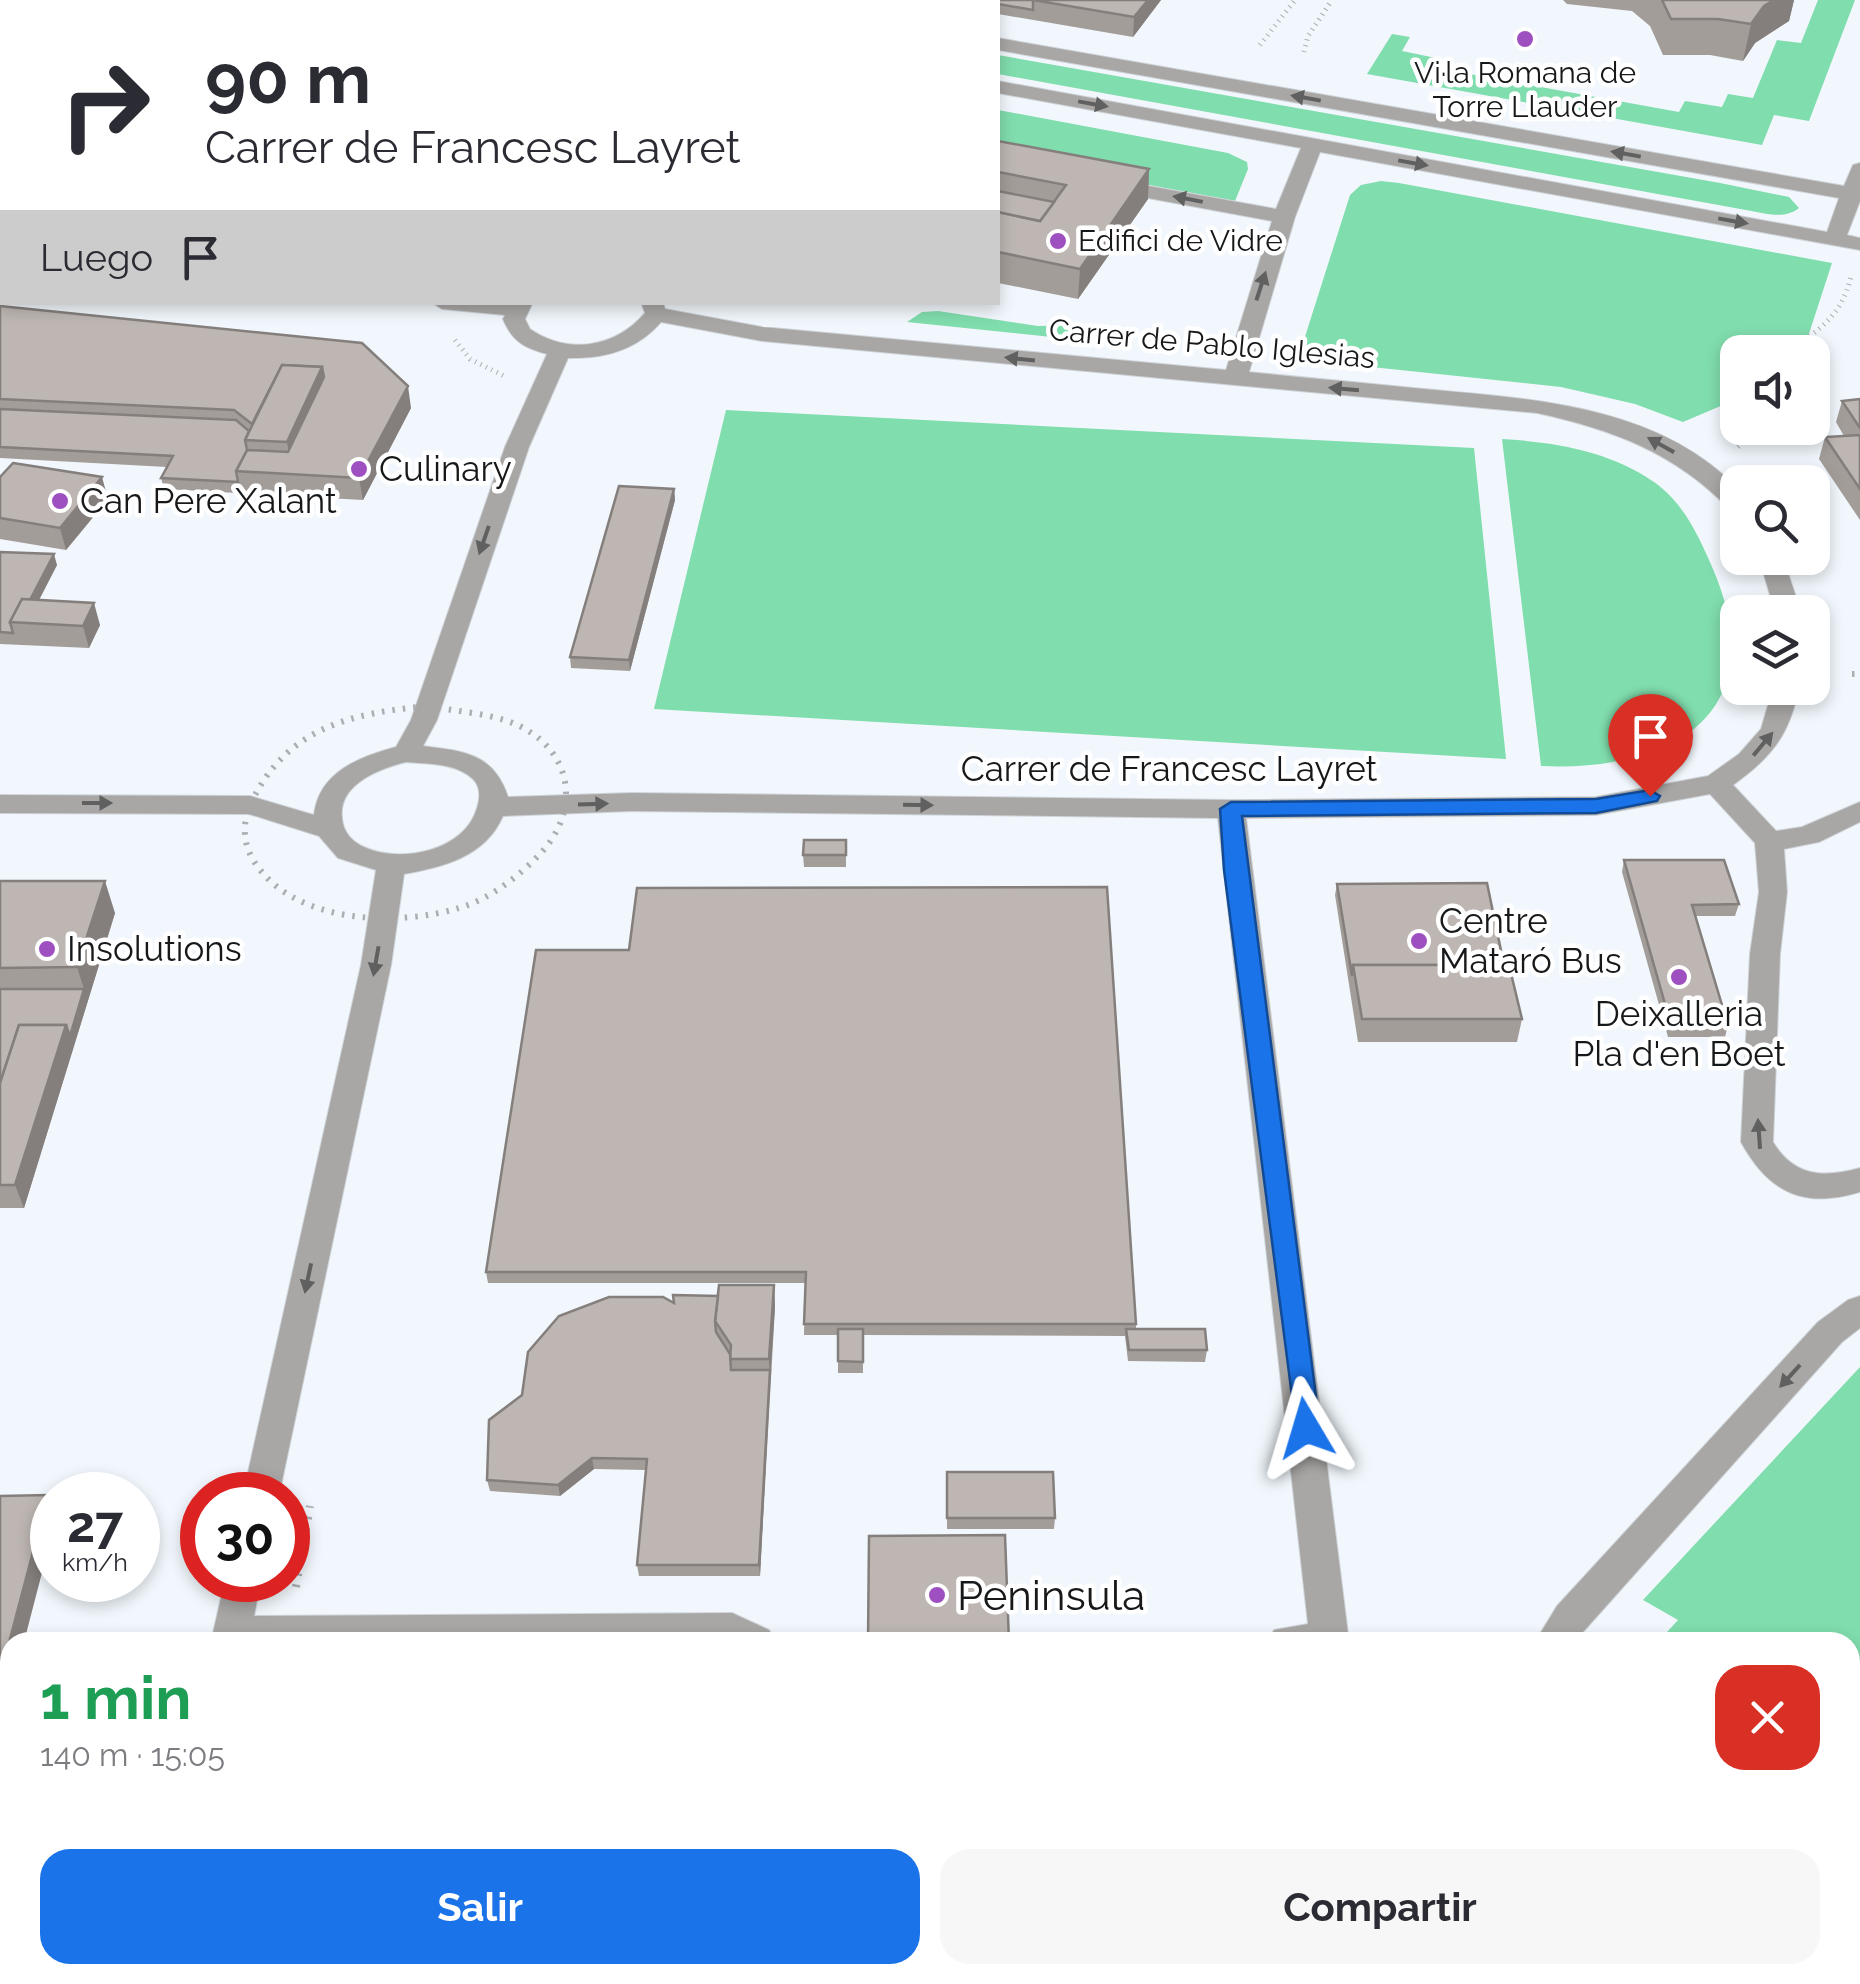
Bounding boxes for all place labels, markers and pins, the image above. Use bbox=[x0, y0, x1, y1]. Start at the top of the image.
marker: Vi·la Romana de Torre Llauder bbox=[1514, 28, 1536, 50]
place label: Vi·la Romana de Torre Llauder bbox=[1414, 55, 1636, 124]
place label: Edifici de Vidre bbox=[1078, 223, 1283, 258]
marker: Edifici de Vidre bbox=[1047, 230, 1069, 252]
place label: Culinary bbox=[379, 448, 512, 489]
marker: Culinary bbox=[348, 458, 370, 480]
place label: Can Pere Xalant bbox=[80, 480, 337, 521]
marker: Can Pere Xalant bbox=[49, 490, 71, 512]
pin bbox=[1608, 694, 1693, 797]
place label: Centre Mataró Bus bbox=[1439, 900, 1622, 981]
place label: Insolutions bbox=[67, 928, 242, 969]
marker: Centre Mataró Bus bbox=[1408, 930, 1430, 952]
marker: Insolutions bbox=[36, 938, 58, 960]
marker: Deixalleria Pla d'en Boet bbox=[1668, 966, 1690, 988]
place label: Deixalleria Pla d'en Boet bbox=[1573, 993, 1786, 1074]
place label: Peninsula bbox=[957, 1571, 1145, 1620]
marker: Peninsula bbox=[926, 1584, 948, 1606]

